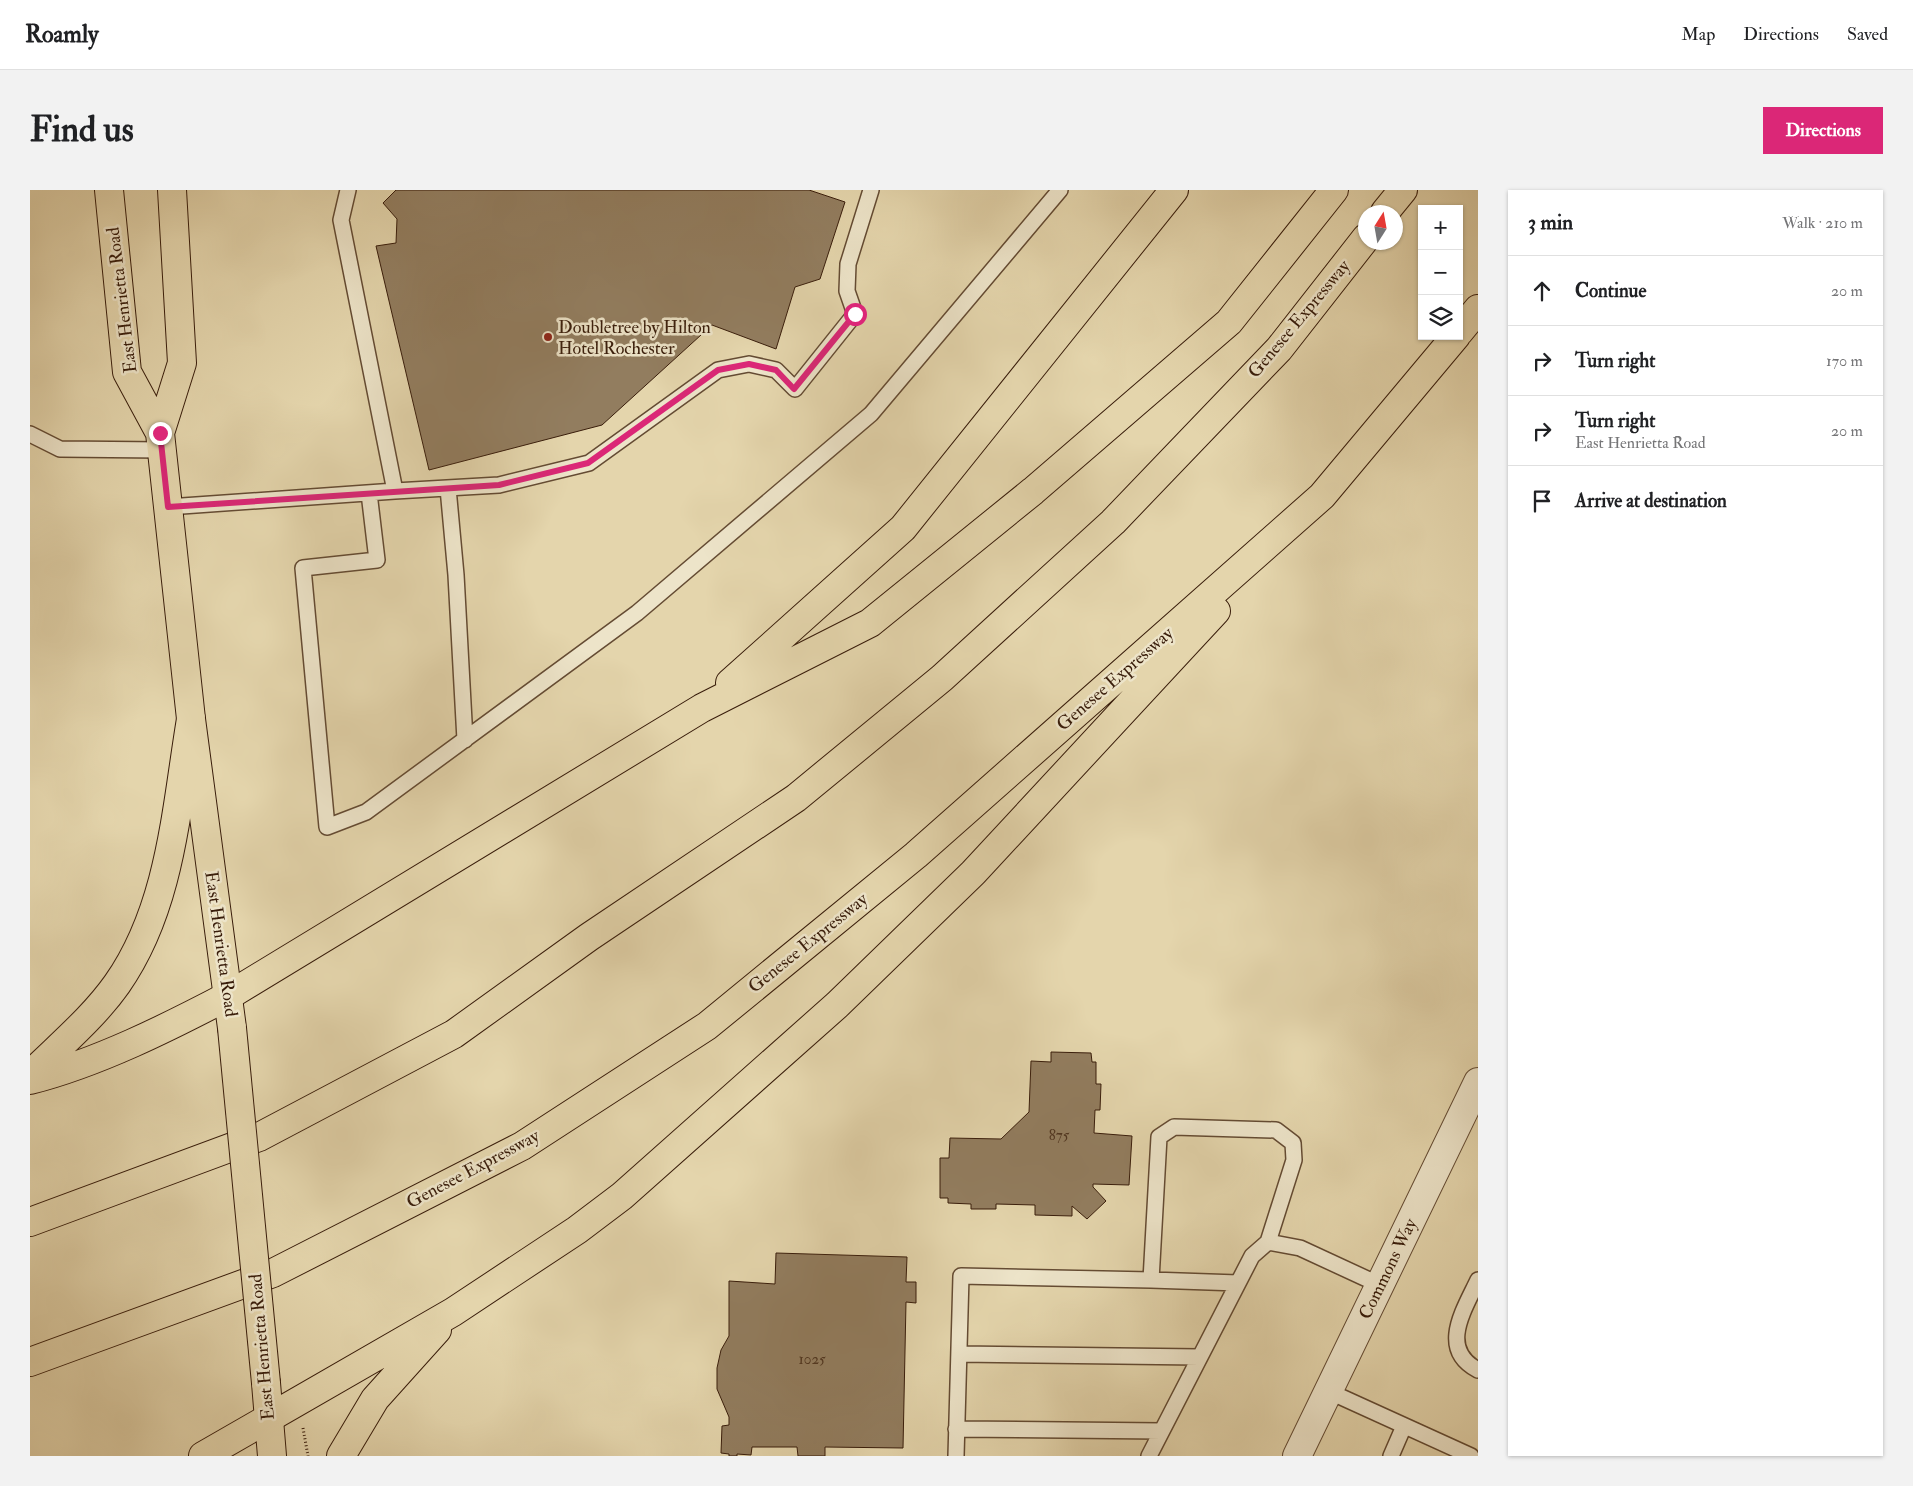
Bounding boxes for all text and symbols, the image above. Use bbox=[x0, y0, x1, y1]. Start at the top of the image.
text: Roamly bbox=[25, 19, 99, 50]
text: Map bbox=[1682, 23, 1715, 46]
text: Directions bbox=[1743, 23, 1819, 46]
text: Saved bbox=[1847, 23, 1888, 46]
button: Directions bbox=[1763, 107, 1883, 154]
text: Find us bbox=[30, 108, 134, 152]
north arrow bbox=[1358, 205, 1403, 250]
map controls bbox=[1418, 205, 1463, 340]
button: + bbox=[1418, 205, 1463, 250]
text: 3 min bbox=[1528, 209, 1573, 236]
text: Walk · 210 m bbox=[1782, 213, 1863, 233]
street label: East Henrietta Road bbox=[102, 226, 142, 374]
button: − bbox=[1418, 250, 1463, 295]
street label: Genesee Expressway bbox=[1243, 254, 1356, 383]
icon: ahead bbox=[1528, 277, 1556, 305]
text: Continue bbox=[1575, 279, 1646, 303]
text: 20 m bbox=[1831, 281, 1863, 301]
button: layers bbox=[1418, 295, 1463, 340]
route start bbox=[844, 303, 867, 326]
place label: Doubletree by Hilton Hotel Rochester bbox=[558, 316, 711, 360]
marker: Doubletree by Hilton Hotel Rochester bbox=[542, 331, 554, 343]
icon: right bbox=[1528, 347, 1556, 375]
text: Turn right bbox=[1575, 349, 1655, 373]
text: 170 m bbox=[1826, 351, 1863, 371]
text: Turn right bbox=[1575, 409, 1655, 433]
icon: right bbox=[1528, 417, 1556, 445]
text: 20 m bbox=[1831, 421, 1863, 441]
route end bbox=[149, 422, 172, 445]
text: East Henrietta Road bbox=[1575, 433, 1706, 453]
icon: arrive bbox=[1528, 487, 1556, 515]
text: Arrive at destination bbox=[1575, 489, 1727, 513]
street label: Genesee Expressway bbox=[1052, 621, 1179, 736]
street label: East Henrietta Road bbox=[199, 870, 243, 1018]
street label: Genesee Expressway bbox=[744, 887, 873, 998]
street label: Genesee Expressway bbox=[403, 1124, 544, 1214]
house number: 875 bbox=[1049, 1126, 1070, 1145]
street label: Commons Way bbox=[1354, 1214, 1423, 1323]
street label: East Henrietta Road bbox=[244, 1273, 280, 1421]
house number: 1025 bbox=[798, 1350, 826, 1369]

